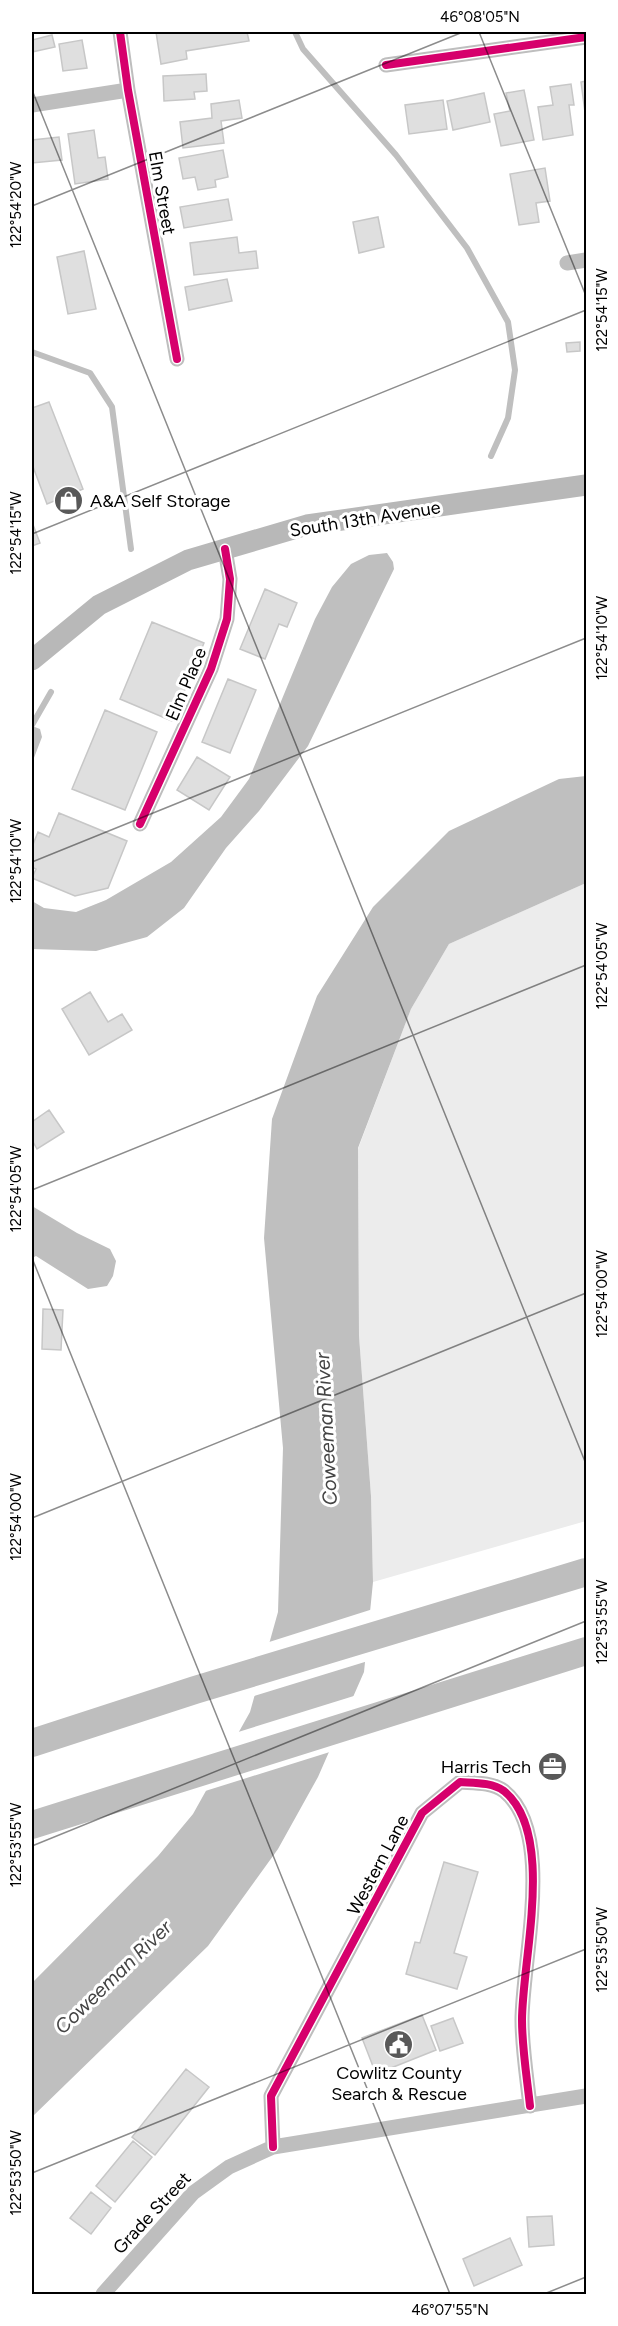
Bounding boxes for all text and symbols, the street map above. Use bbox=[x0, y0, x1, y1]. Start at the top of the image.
text: 46°08'05"N bbox=[440, 8, 520, 26]
street label: Elm Street bbox=[144, 149, 180, 237]
text: 122°54'20"W bbox=[7, 161, 25, 248]
text: 122°54'15"W bbox=[593, 268, 611, 352]
shop icon: A&A Self Storage bbox=[53, 485, 85, 517]
place label: A&A Self Storage bbox=[90, 490, 230, 512]
text: 122°54'15"W bbox=[7, 491, 25, 575]
street label: South 13th Avenue bbox=[288, 496, 442, 542]
text: 122°54'10"W bbox=[593, 595, 611, 680]
street label: Elm Place bbox=[161, 644, 211, 724]
text: 122°54'10"W bbox=[7, 818, 25, 903]
text: 122°54'05"W bbox=[593, 922, 611, 1009]
text: 122°54'05"W bbox=[7, 1145, 25, 1232]
text: 122°54'00"W bbox=[593, 1249, 611, 1338]
water label: Coweeman River bbox=[310, 1351, 342, 1506]
text: 122°54'00"W bbox=[7, 1472, 25, 1561]
text: 122°53'55"W bbox=[593, 1579, 611, 1664]
office icon: Harris Tech bbox=[536, 1751, 568, 1783]
place label: Harris Tech bbox=[441, 1756, 531, 1778]
text: 122°53'55"W bbox=[7, 1802, 25, 1887]
street label: Western Lane bbox=[342, 1811, 414, 1919]
text: 122°53'50"W bbox=[593, 1907, 611, 1993]
water label: Coweeman River bbox=[50, 1914, 177, 2039]
public building icon: Cowlitz County Search & Rescue bbox=[383, 2028, 415, 2060]
place label: Cowlitz County Search & Rescue bbox=[331, 2062, 467, 2105]
text: 122°53'50"W bbox=[7, 2130, 25, 2216]
street label: Grade Street bbox=[108, 2167, 196, 2259]
text: 46°07'55"N bbox=[411, 2301, 489, 2319]

